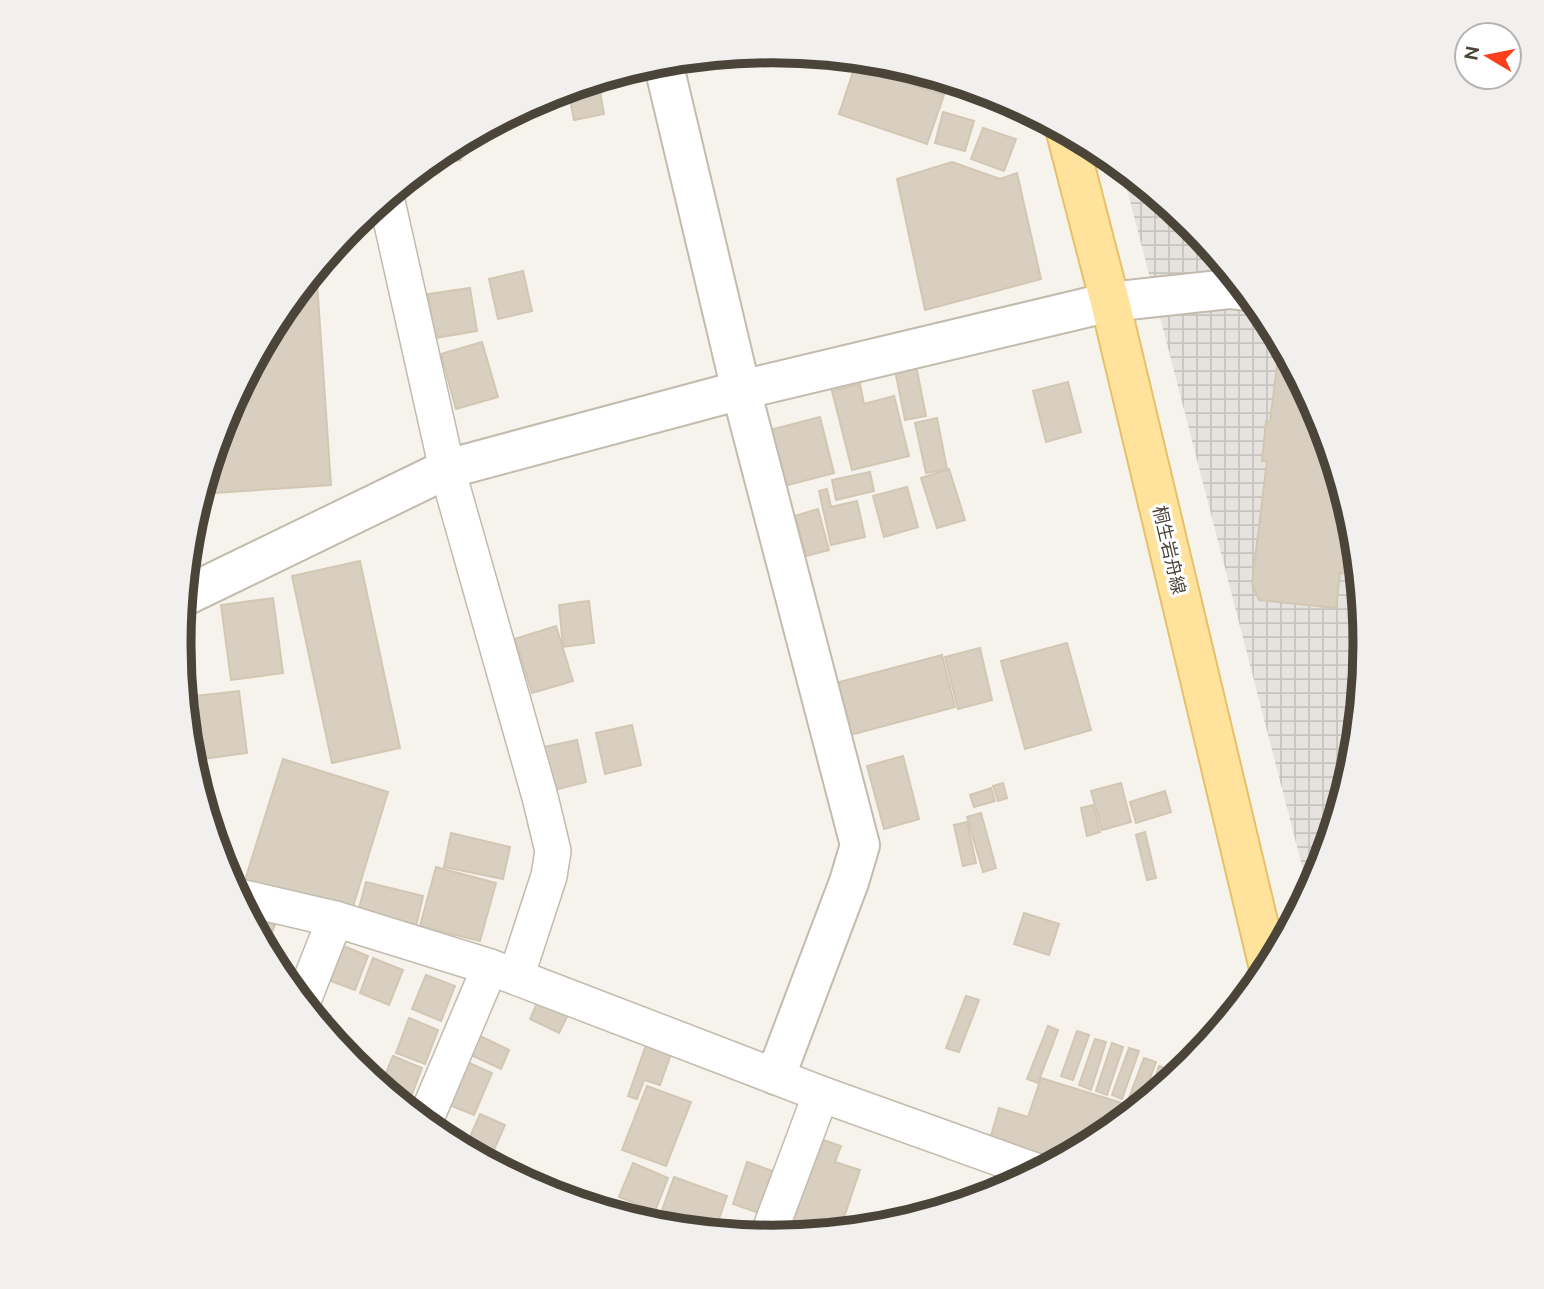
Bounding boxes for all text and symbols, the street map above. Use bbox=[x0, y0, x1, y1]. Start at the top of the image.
north arrow bbox=[1453, 21, 1523, 91]
text: N bbox=[1459, 44, 1483, 62]
street label: 桐生岩舟線 bbox=[1150, 504, 1190, 596]

